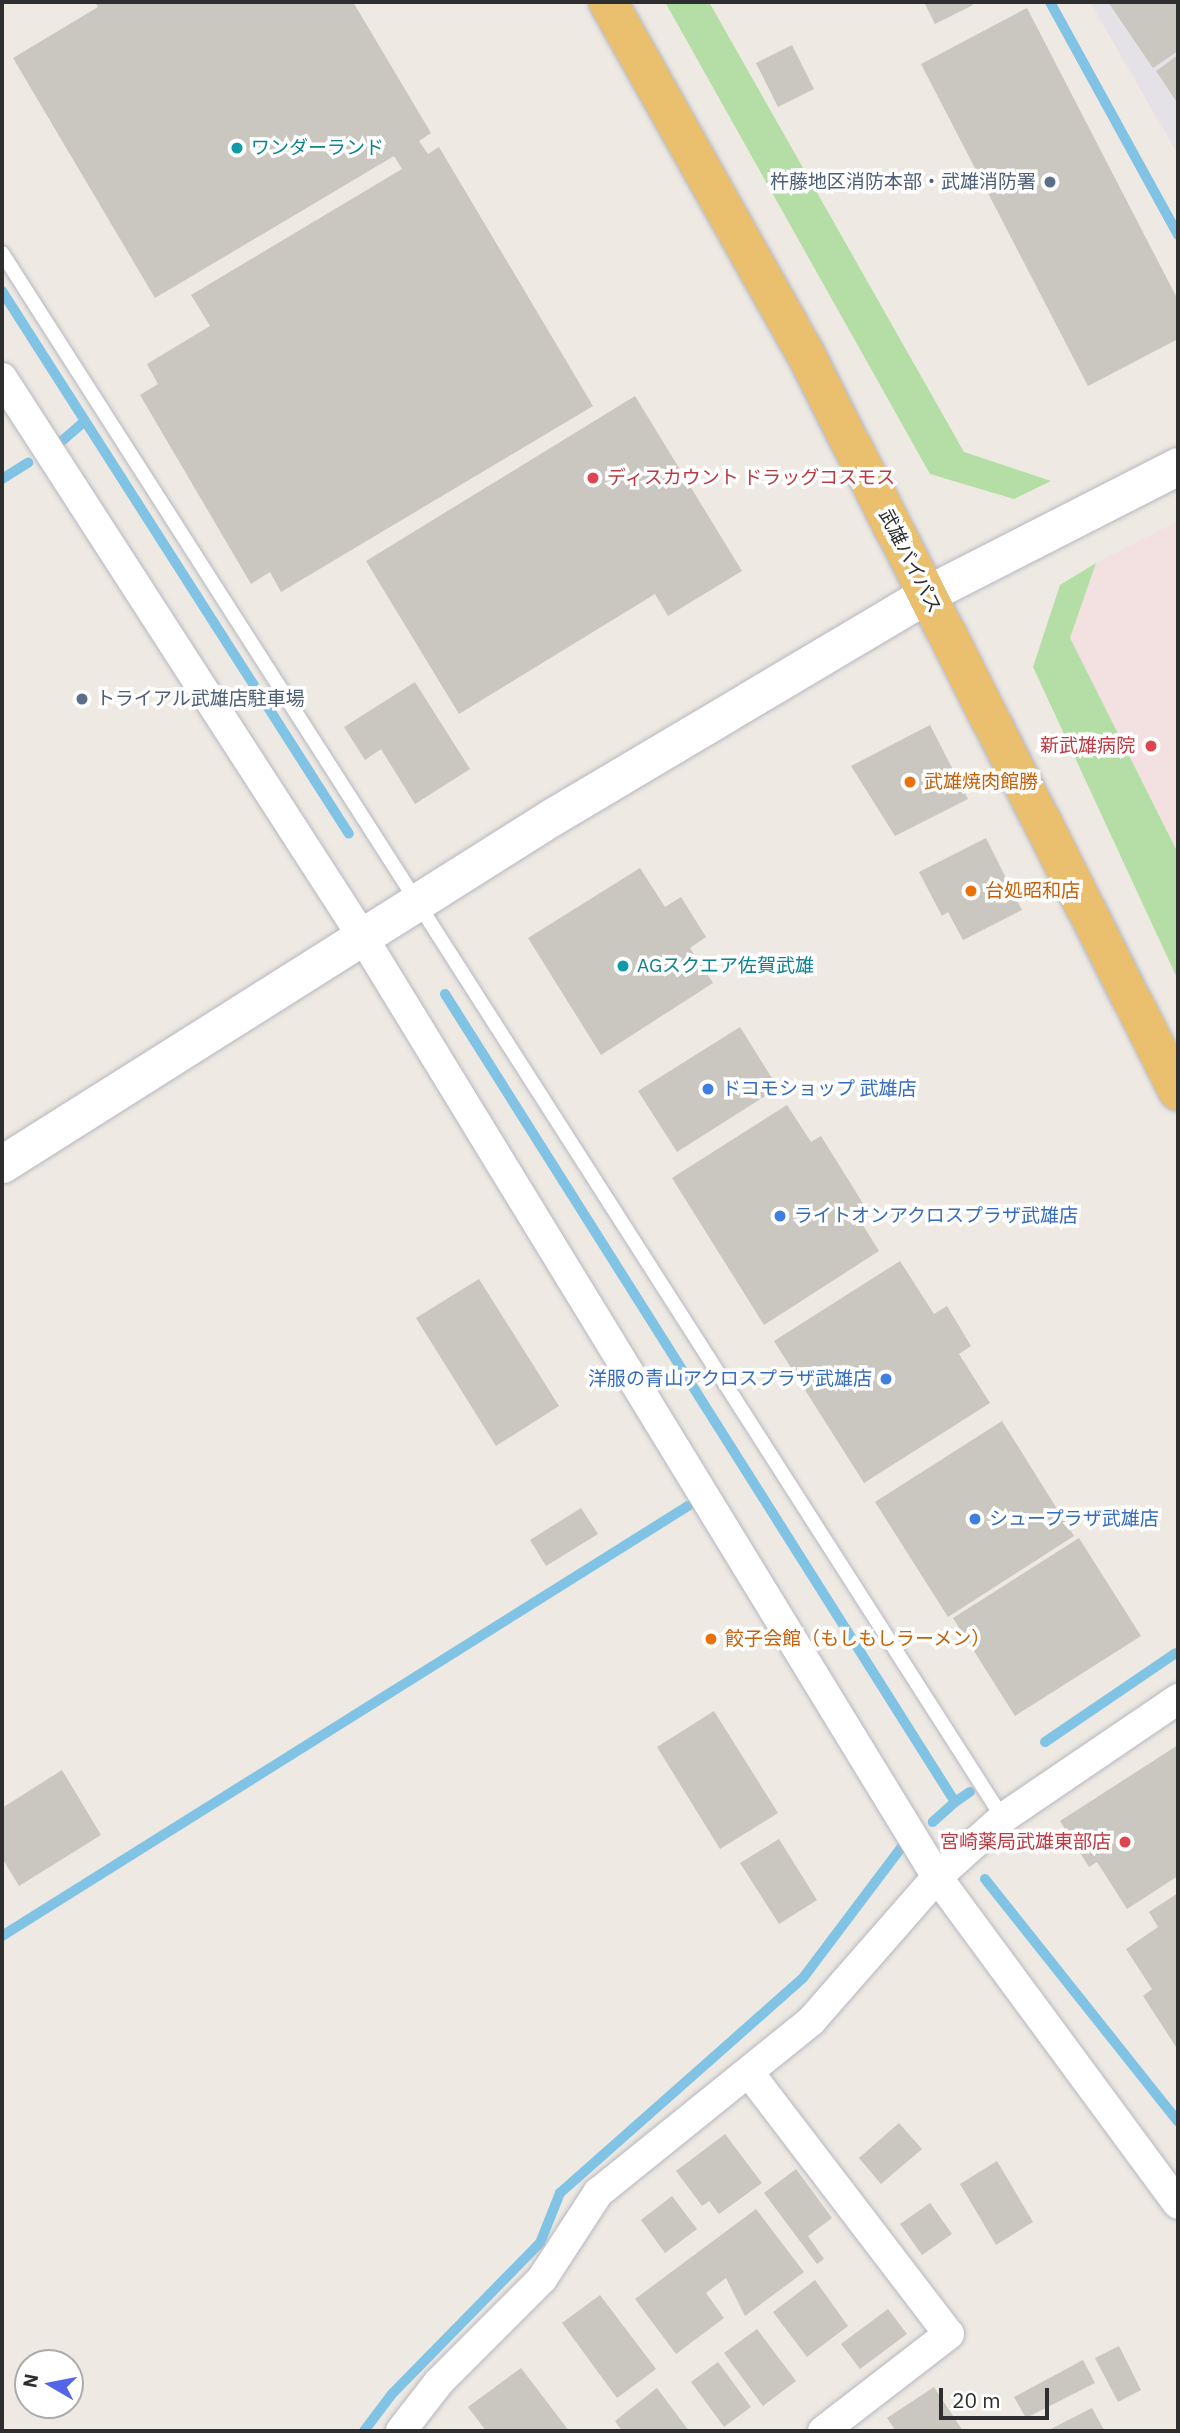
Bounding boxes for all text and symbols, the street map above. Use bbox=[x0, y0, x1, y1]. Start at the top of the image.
place label: ワンダーランド bbox=[251, 137, 384, 159]
marker: ワンダーランド bbox=[229, 140, 245, 156]
place label: 杵藤地区消防本部・武雄消防署 bbox=[770, 171, 1036, 193]
marker: 杵藤地区消防本部・武雄消防署 bbox=[1042, 174, 1058, 190]
place label: ディスカウント ドラッグコスモス bbox=[607, 467, 896, 489]
marker: ディスカウント ドラッグコスモス bbox=[585, 470, 601, 486]
street label: 武雄バイパス bbox=[874, 505, 946, 617]
place label: トライアル武雄店駐車場 bbox=[96, 688, 305, 710]
marker: トライアル武雄店駐車場 bbox=[74, 691, 90, 707]
place label: 新武雄病院 bbox=[1040, 735, 1135, 757]
marker: 新武雄病院 bbox=[1141, 736, 1161, 756]
place label: 武雄焼肉館勝 bbox=[924, 771, 1038, 793]
marker: 武雄焼肉館勝 bbox=[902, 774, 918, 790]
place label: 台処昭和店 bbox=[985, 880, 1080, 902]
marker: 台処昭和店 bbox=[963, 883, 979, 899]
place label: AGスクエア佐賀武雄 bbox=[637, 955, 814, 977]
marker: AGスクエア佐賀武雄 bbox=[615, 958, 631, 974]
place label: ドコモショップ 武雄店 bbox=[722, 1078, 916, 1100]
marker: ドコモショップ 武雄店 bbox=[700, 1081, 716, 1097]
place label: ライトオンアクロスプラザ武雄店 bbox=[794, 1205, 1079, 1227]
marker: ライトオンアクロスプラザ武雄店 bbox=[772, 1208, 788, 1224]
place label: 洋服の青山アクロスプラザ武雄店 bbox=[587, 1368, 872, 1390]
marker: 洋服の青山アクロスプラザ武雄店 bbox=[878, 1371, 894, 1387]
place label: シュープラザ武雄店 bbox=[989, 1508, 1160, 1530]
marker: シュープラザ武雄店 bbox=[967, 1511, 983, 1527]
place label: 餃子会館（もしもしラーメン） bbox=[725, 1628, 991, 1650]
marker: 餃子会館（もしもしラーメン） bbox=[703, 1631, 719, 1647]
place label: 宮崎薬局武雄東部店 bbox=[940, 1831, 1111, 1853]
marker: 宮崎薬局武雄東部店 bbox=[1117, 1834, 1133, 1850]
north arrow bbox=[14, 2349, 84, 2419]
text: N bbox=[17, 2372, 43, 2390]
scale bar bbox=[942, 2374, 1052, 2418]
text: 20 m bbox=[952, 2386, 1001, 2414]

